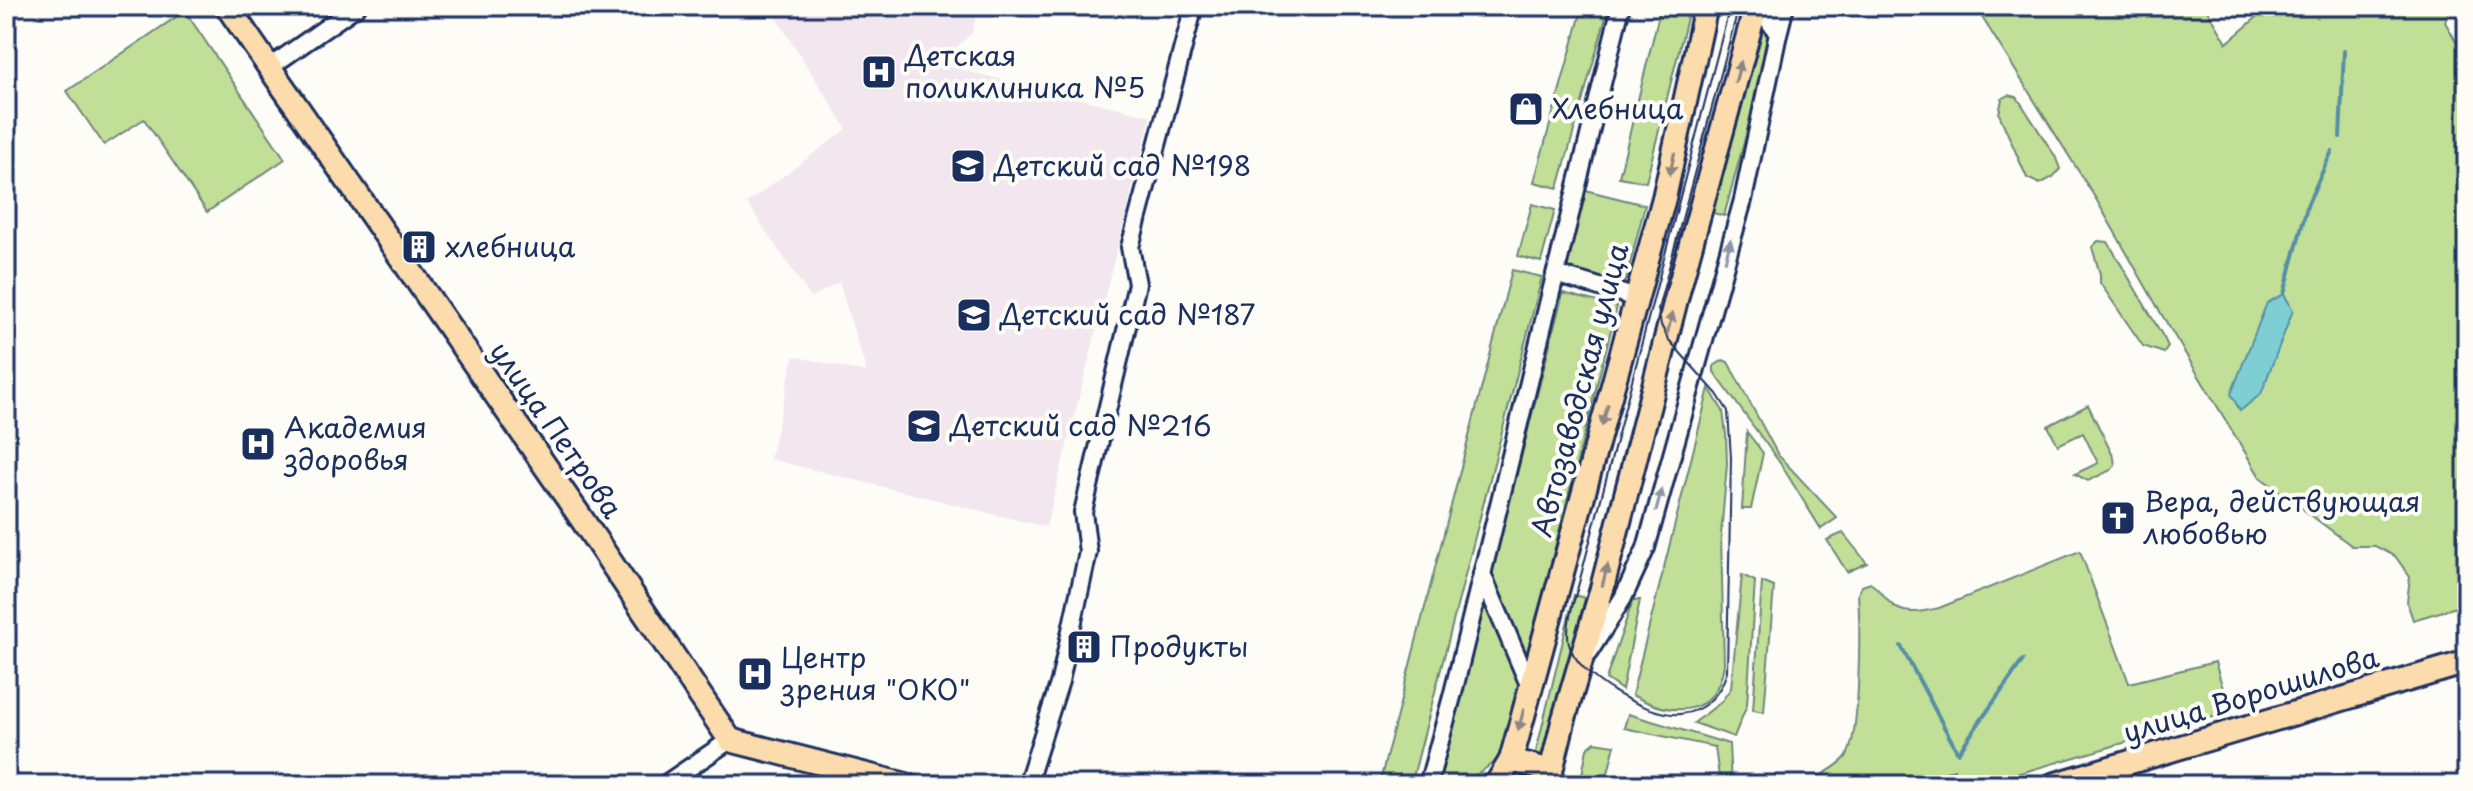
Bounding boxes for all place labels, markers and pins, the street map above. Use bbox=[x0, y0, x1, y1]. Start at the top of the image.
place label: Детская поликлиника №5 bbox=[904, 33, 1145, 108]
hospital icon: Детская поликлиника №5 bbox=[860, 53, 898, 91]
place label: Хлебница bbox=[1552, 86, 1684, 129]
shop icon: Хлебница bbox=[1507, 90, 1545, 128]
place label: Детский сад №198 bbox=[993, 143, 1251, 186]
school or university icon: Детский сад №198 bbox=[949, 147, 987, 185]
place label: хлебница bbox=[445, 224, 576, 267]
building icon: хлебница bbox=[400, 228, 438, 266]
place label: Детский сад №187 bbox=[999, 292, 1256, 335]
school or university icon: Детский сад №187 bbox=[955, 296, 993, 334]
place label: Детский сад №216 bbox=[949, 403, 1211, 446]
place label: Академия здоровья bbox=[283, 405, 427, 480]
school or university icon: Детский сад №216 bbox=[905, 407, 943, 445]
hospital icon: Академия здоровья bbox=[239, 425, 277, 463]
place label: Вера, действующая любовью bbox=[2143, 479, 2421, 554]
church icon: Вера, действующая любовью bbox=[2099, 499, 2137, 537]
place label: Продукты bbox=[1110, 624, 1248, 667]
building icon: Продукты bbox=[1065, 628, 1103, 666]
place label: Центр зрения "ОКО" bbox=[780, 635, 970, 710]
hospital icon: Центр зрения "ОКО" bbox=[736, 655, 774, 693]

